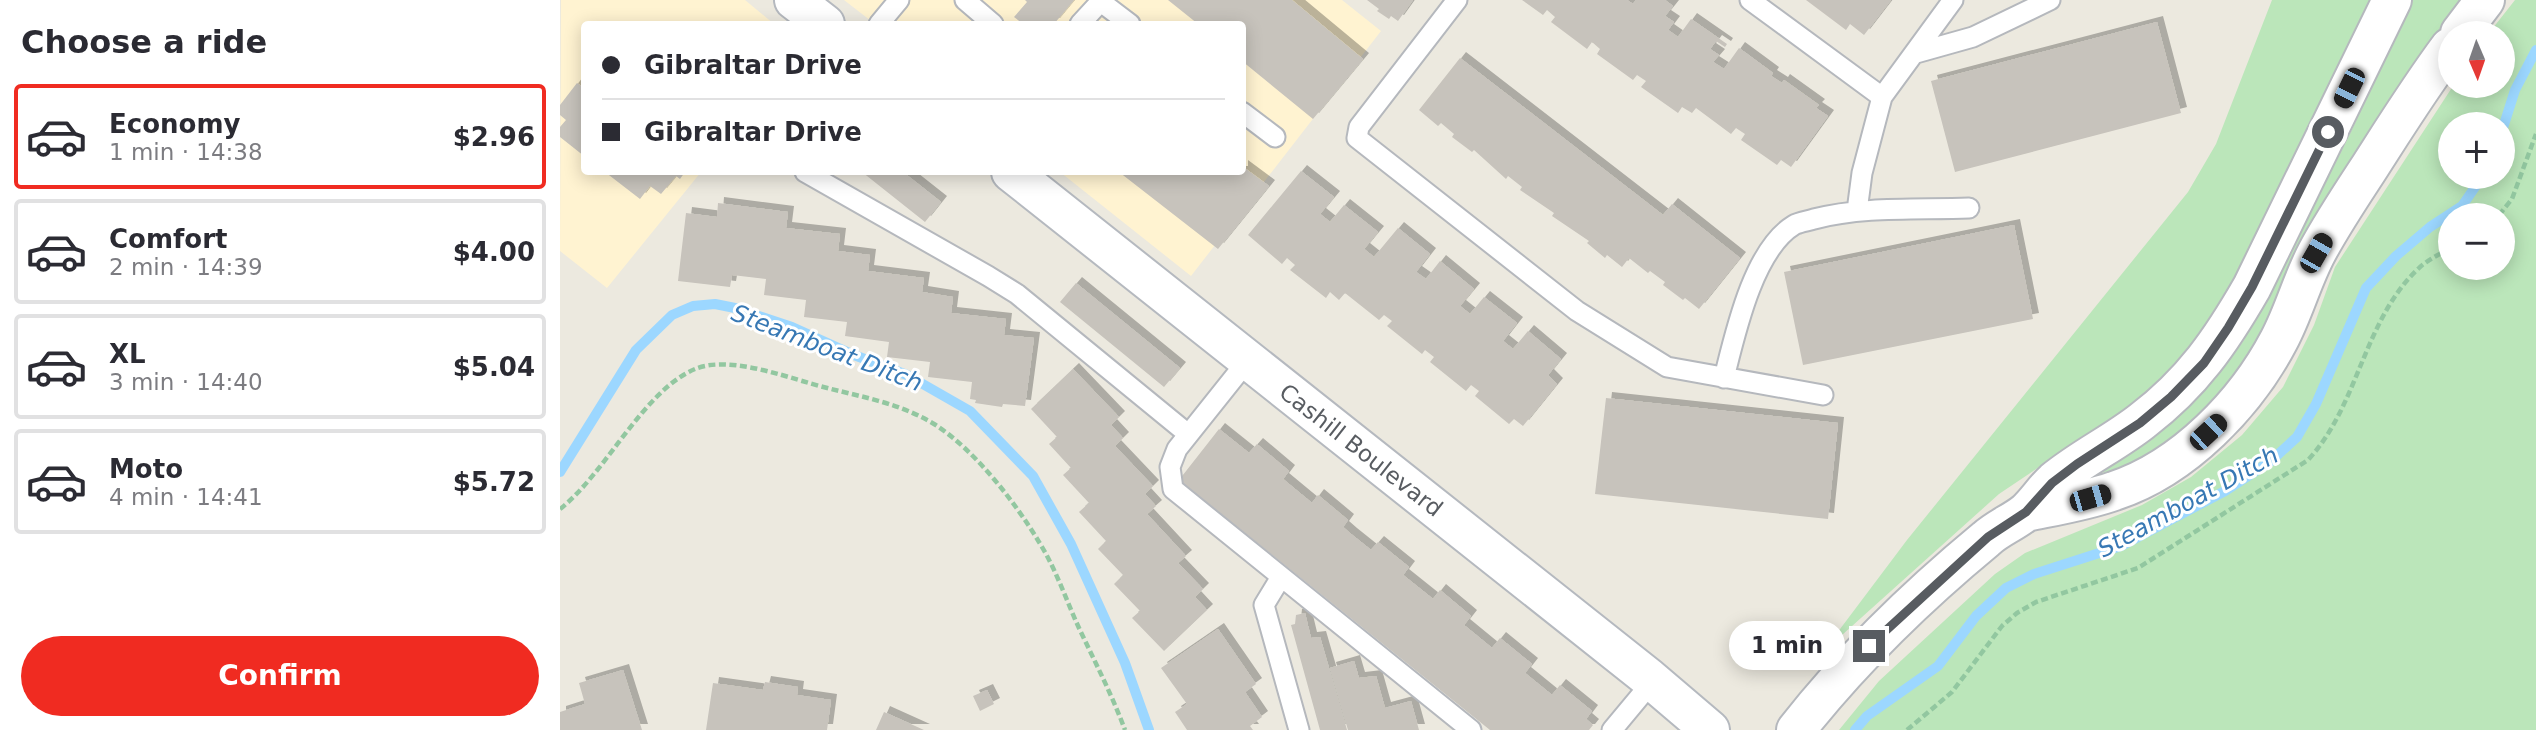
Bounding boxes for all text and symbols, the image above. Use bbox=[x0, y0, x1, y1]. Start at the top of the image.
north arrow bbox=[2438, 21, 2515, 98]
map controls bbox=[2438, 21, 2515, 280]
text: Choose a ride bbox=[21, 23, 267, 61]
text: Gibraltar Drive bbox=[644, 50, 862, 80]
car bbox=[2331, 65, 2368, 111]
icon: car bbox=[25, 105, 88, 168]
text: Economy bbox=[109, 109, 240, 139]
button: + bbox=[2438, 112, 2515, 189]
route start bbox=[2312, 116, 2344, 148]
text: Gibraltar Drive bbox=[644, 117, 862, 147]
text: $2.96 bbox=[453, 122, 535, 152]
text: 1 min · 14:38 bbox=[109, 139, 263, 165]
button: − bbox=[2438, 203, 2515, 280]
icon: car bbox=[25, 220, 88, 283]
text: Comfort bbox=[109, 224, 227, 254]
car bbox=[2297, 230, 2336, 276]
text: $4.00 bbox=[453, 237, 535, 267]
text: 2 min · 14:39 bbox=[109, 254, 263, 280]
water label: Steamboat Ditch bbox=[728, 299, 926, 397]
icon: car bbox=[25, 335, 88, 398]
text: XL bbox=[109, 339, 146, 369]
text: $5.04 bbox=[453, 352, 535, 382]
text: 3 min · 14:40 bbox=[109, 369, 263, 395]
street label: Cashill Boulevard bbox=[1274, 378, 1448, 522]
car bbox=[2186, 410, 2231, 454]
water label: Steamboat Ditch bbox=[2093, 441, 2283, 563]
icon: car bbox=[25, 450, 88, 513]
text: Moto bbox=[109, 454, 183, 484]
text: $5.72 bbox=[453, 467, 535, 497]
car bbox=[2067, 482, 2114, 514]
text: 4 min · 14:41 bbox=[109, 484, 263, 510]
callout: 1 min bbox=[1729, 622, 1844, 670]
route end bbox=[1853, 630, 1885, 662]
text: 1 min bbox=[1751, 632, 1823, 658]
button: Confirm bbox=[21, 636, 539, 716]

